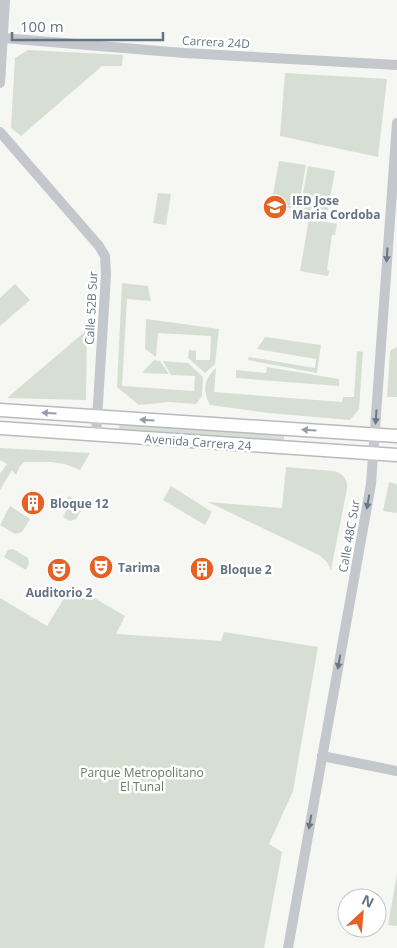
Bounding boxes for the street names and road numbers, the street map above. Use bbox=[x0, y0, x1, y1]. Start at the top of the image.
street label: Carrera 24D bbox=[182, 32, 250, 52]
street label: Calle 52B Sur bbox=[81, 271, 101, 345]
street label: Avenida Carrera 24 bbox=[144, 430, 252, 454]
street label: Calle 48C Sur bbox=[334, 498, 364, 574]

